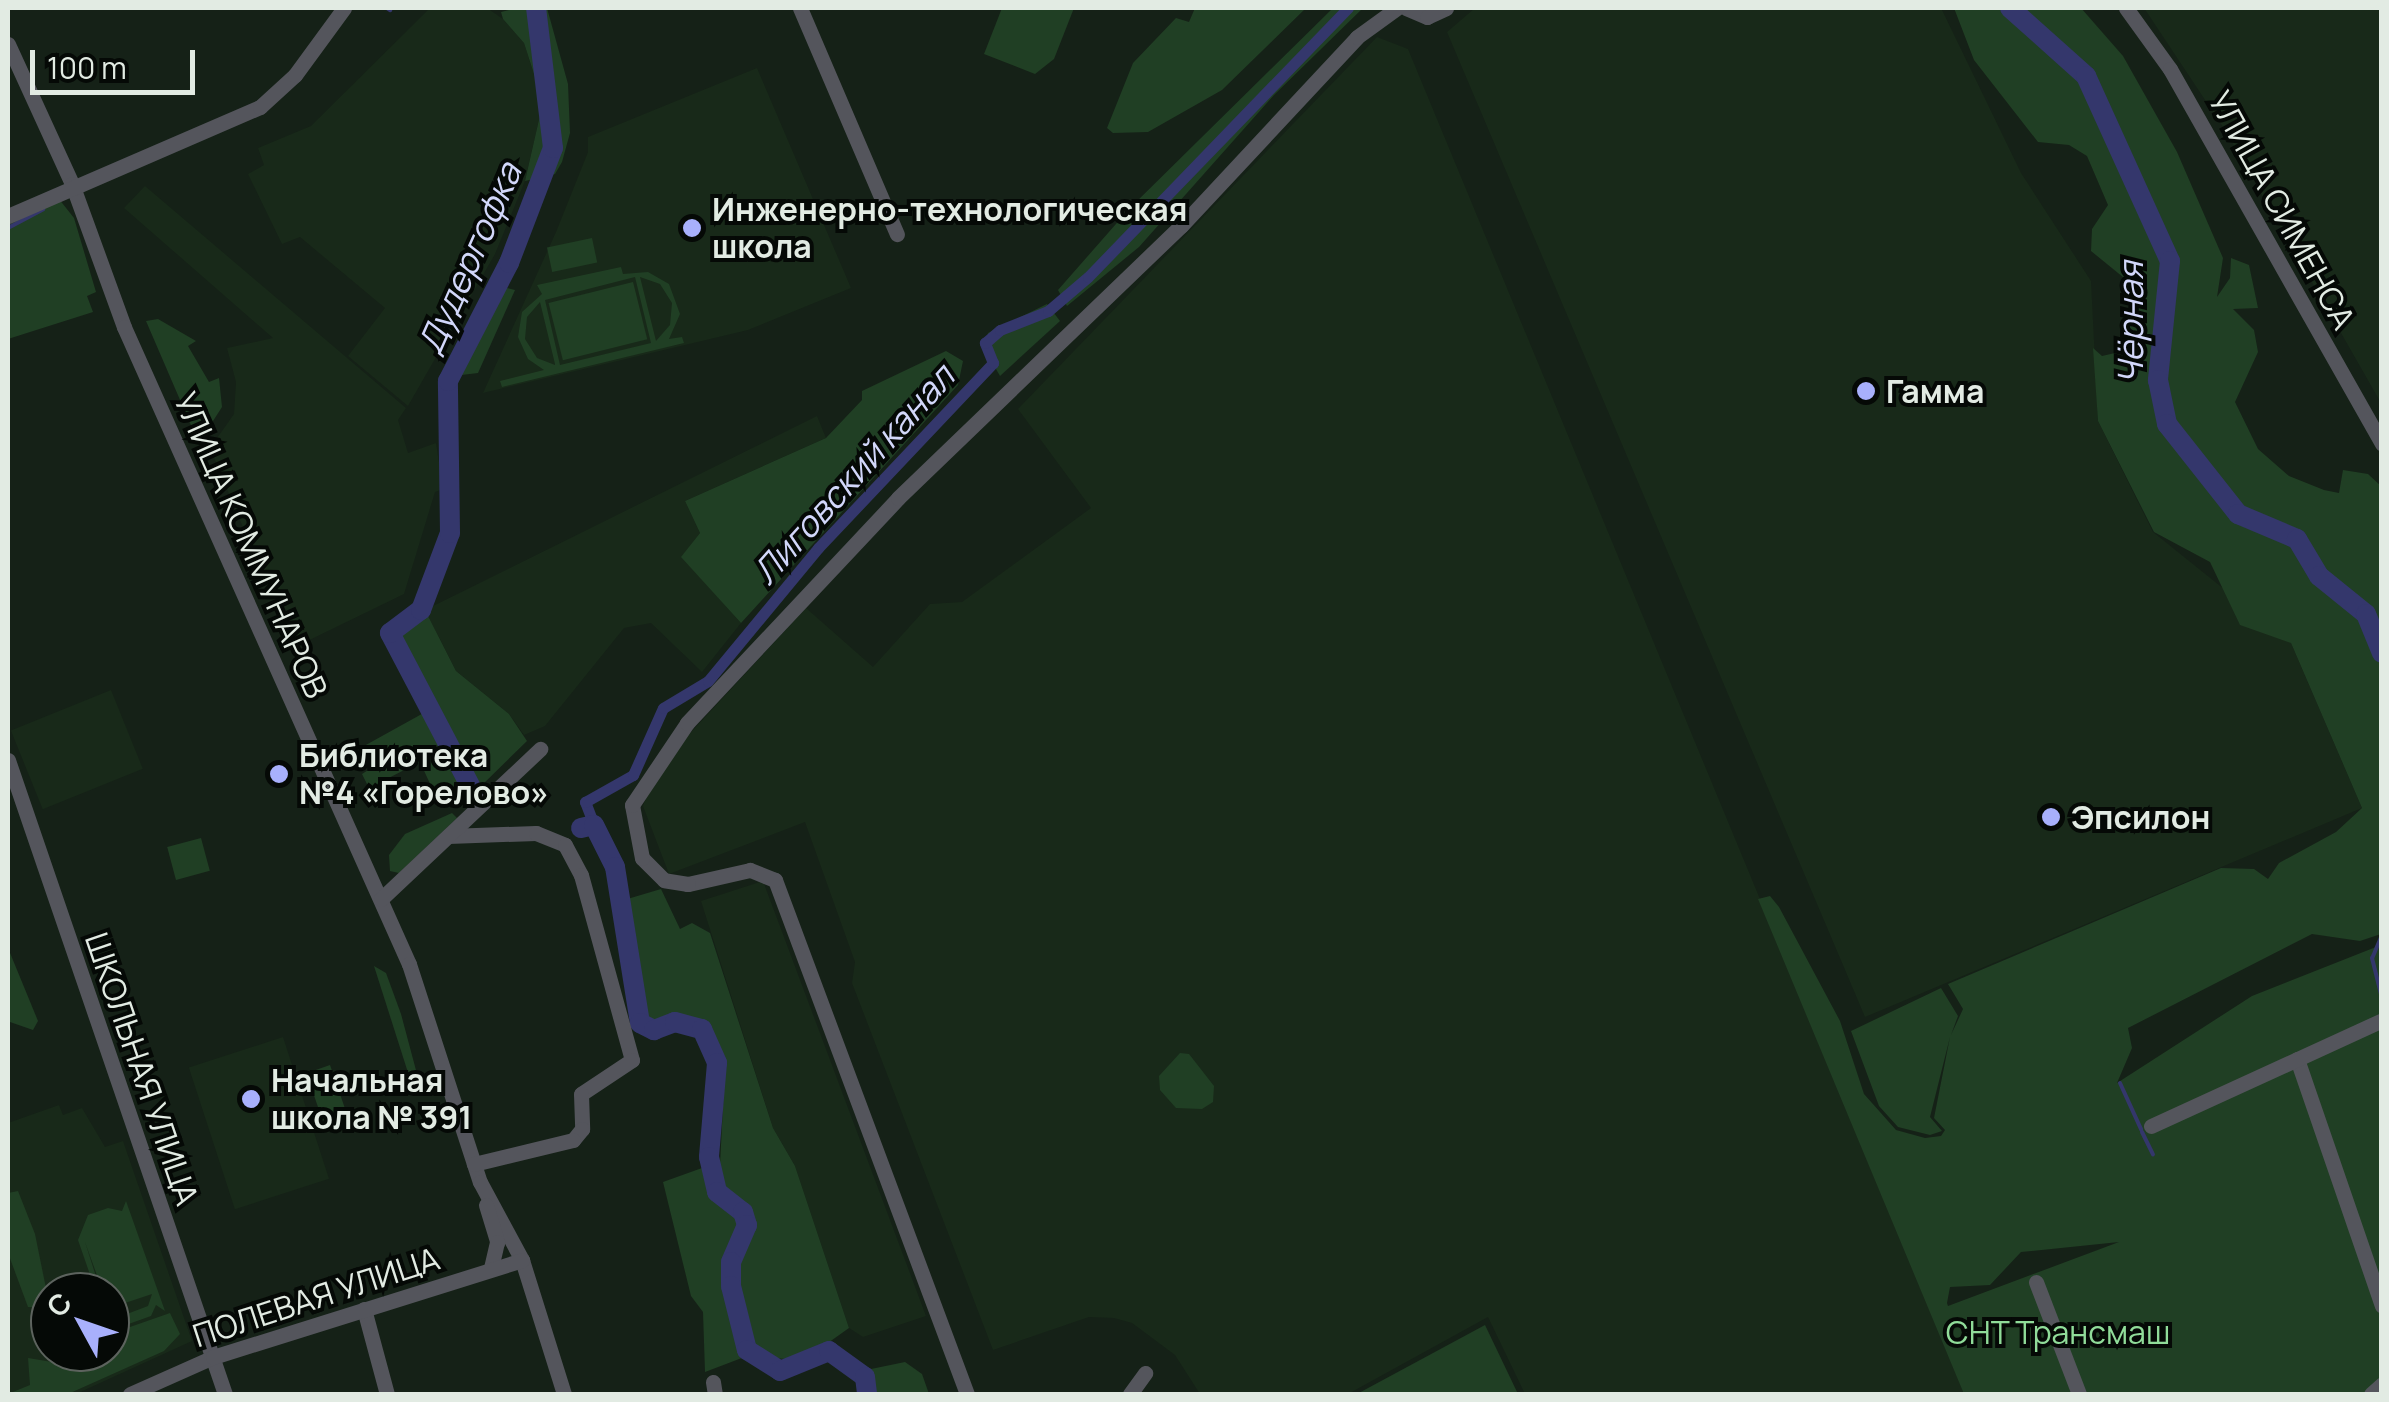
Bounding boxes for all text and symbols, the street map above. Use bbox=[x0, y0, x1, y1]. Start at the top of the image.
scale bar bbox=[35, 30, 200, 92]
text: 100 m bbox=[47, 47, 127, 88]
street label: УЛИЦА СИМЕНСА bbox=[2201, 84, 2363, 336]
water label: Дудергофка bbox=[408, 156, 530, 360]
place label: Инженерно-технологическая школа bbox=[712, 191, 1187, 266]
marker: Инженерно-технологическая школа bbox=[681, 217, 703, 239]
water label: Чёрная bbox=[2109, 261, 2151, 385]
water label: Лиговский канал bbox=[744, 356, 962, 592]
place label: Гамма bbox=[1886, 372, 1984, 410]
marker: Гамма bbox=[1855, 380, 1877, 402]
street label: УЛИЦА КОММУНАРОВ bbox=[166, 386, 336, 704]
place label: Библиотека №4 «Горелово» bbox=[299, 737, 549, 812]
marker: Библиотека №4 «Горелово» bbox=[268, 763, 290, 785]
place label: Эпсилон bbox=[2071, 798, 2210, 836]
marker: Эпсилон bbox=[2040, 806, 2062, 828]
street label: ШКОЛЬНАЯ УЛИЦА bbox=[77, 928, 207, 1210]
place label: Начальная школа № 391 bbox=[271, 1062, 472, 1137]
marker: Начальная школа № 391 bbox=[240, 1088, 262, 1110]
street label: ПОЛЕВАЯ УЛИЦА bbox=[188, 1239, 444, 1355]
north arrow bbox=[30, 1272, 130, 1372]
text: С bbox=[37, 1284, 80, 1324]
park label: СНТ Трансмаш bbox=[1945, 1313, 2171, 1351]

